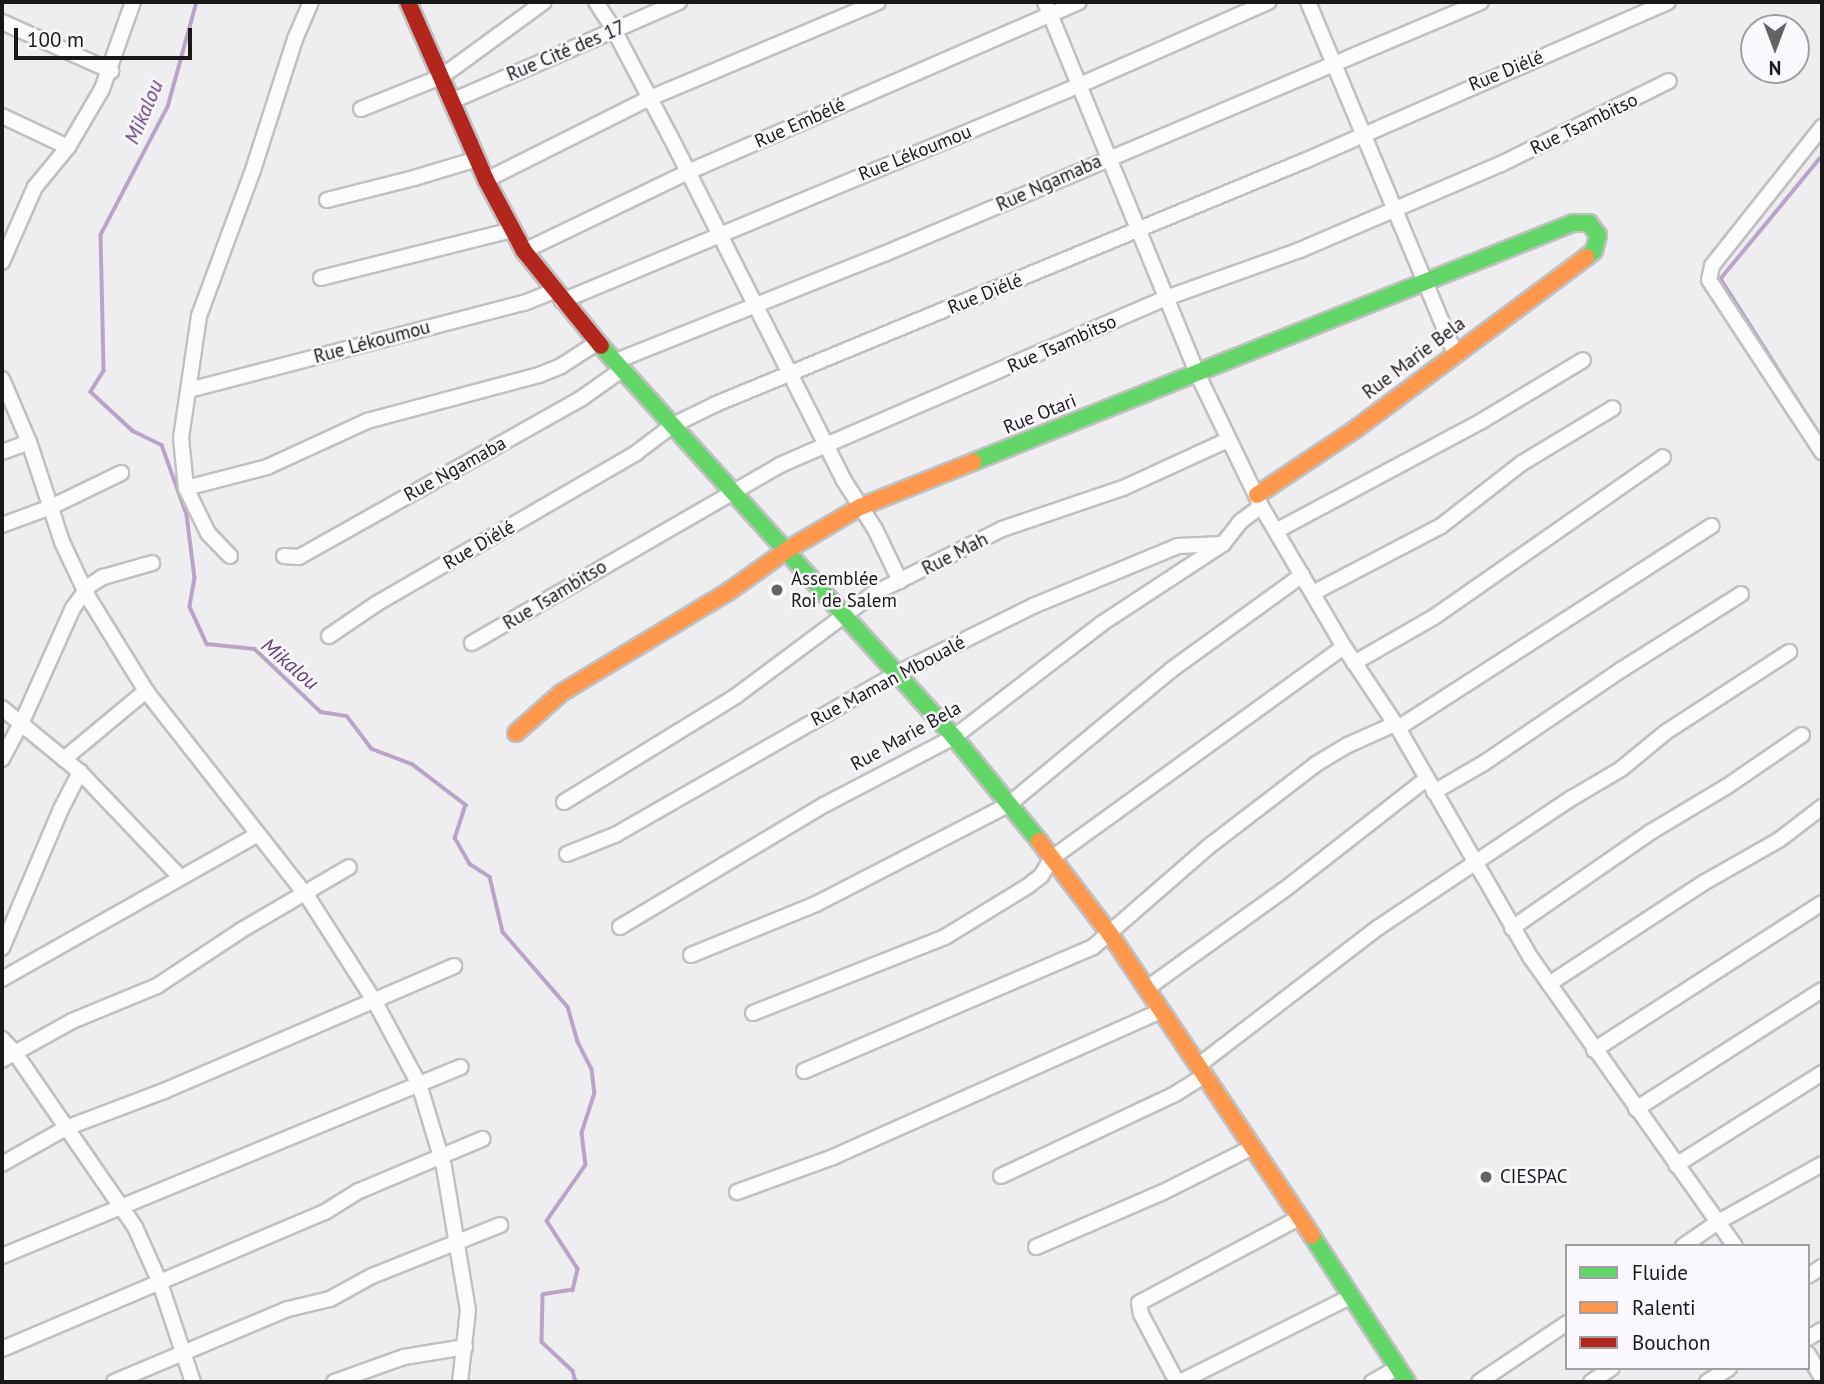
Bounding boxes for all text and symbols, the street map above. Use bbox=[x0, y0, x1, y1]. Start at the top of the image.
scale bar bbox=[18, 14, 196, 58]
north arrow bbox=[1740, 14, 1810, 84]
street label: Rue Cité des 17 bbox=[503, 16, 629, 86]
text: 100 m bbox=[27, 26, 84, 53]
street label: Rue Diélé bbox=[1465, 46, 1547, 96]
text: N bbox=[1769, 56, 1781, 80]
water label: Mikalou bbox=[119, 76, 169, 148]
street label: Rue Tsambitso bbox=[1526, 88, 1642, 160]
street label: Rue Embélé bbox=[751, 93, 849, 153]
street label: Rue Lékoumou bbox=[855, 120, 975, 186]
street label: Rue Ngamaba bbox=[993, 150, 1105, 216]
street label: Rue Diélé bbox=[944, 269, 1026, 319]
street label: Rue Tsambitso bbox=[1004, 310, 1120, 378]
street label: Rue Marie Bela bbox=[1358, 312, 1470, 404]
street label: Rue Lékoumou bbox=[311, 316, 433, 368]
street label: Rue Otari bbox=[1000, 389, 1080, 439]
street label: Rue Ngamaba bbox=[400, 432, 510, 506]
street label: Rue Diélé bbox=[439, 516, 519, 574]
street label: Rue Mah bbox=[918, 528, 992, 580]
street label: Rue Tsambitso bbox=[499, 555, 611, 635]
place label: Assemblée Roi de Salem bbox=[791, 568, 897, 612]
marker: Assemblée Roi de Salem bbox=[769, 582, 785, 598]
street label: Rue Maman Mboualé bbox=[807, 631, 969, 731]
water label: Mikalou bbox=[256, 633, 324, 695]
street label: Rue Marie Bela bbox=[847, 696, 965, 776]
place label: CIESPAC bbox=[1500, 1166, 1568, 1188]
marker: CIESPAC bbox=[1478, 1169, 1494, 1185]
legend bbox=[1565, 1244, 1810, 1370]
text: Fluide bbox=[1632, 1259, 1688, 1286]
text: Ralenti bbox=[1632, 1294, 1696, 1321]
text: Bouchon bbox=[1632, 1329, 1711, 1356]

